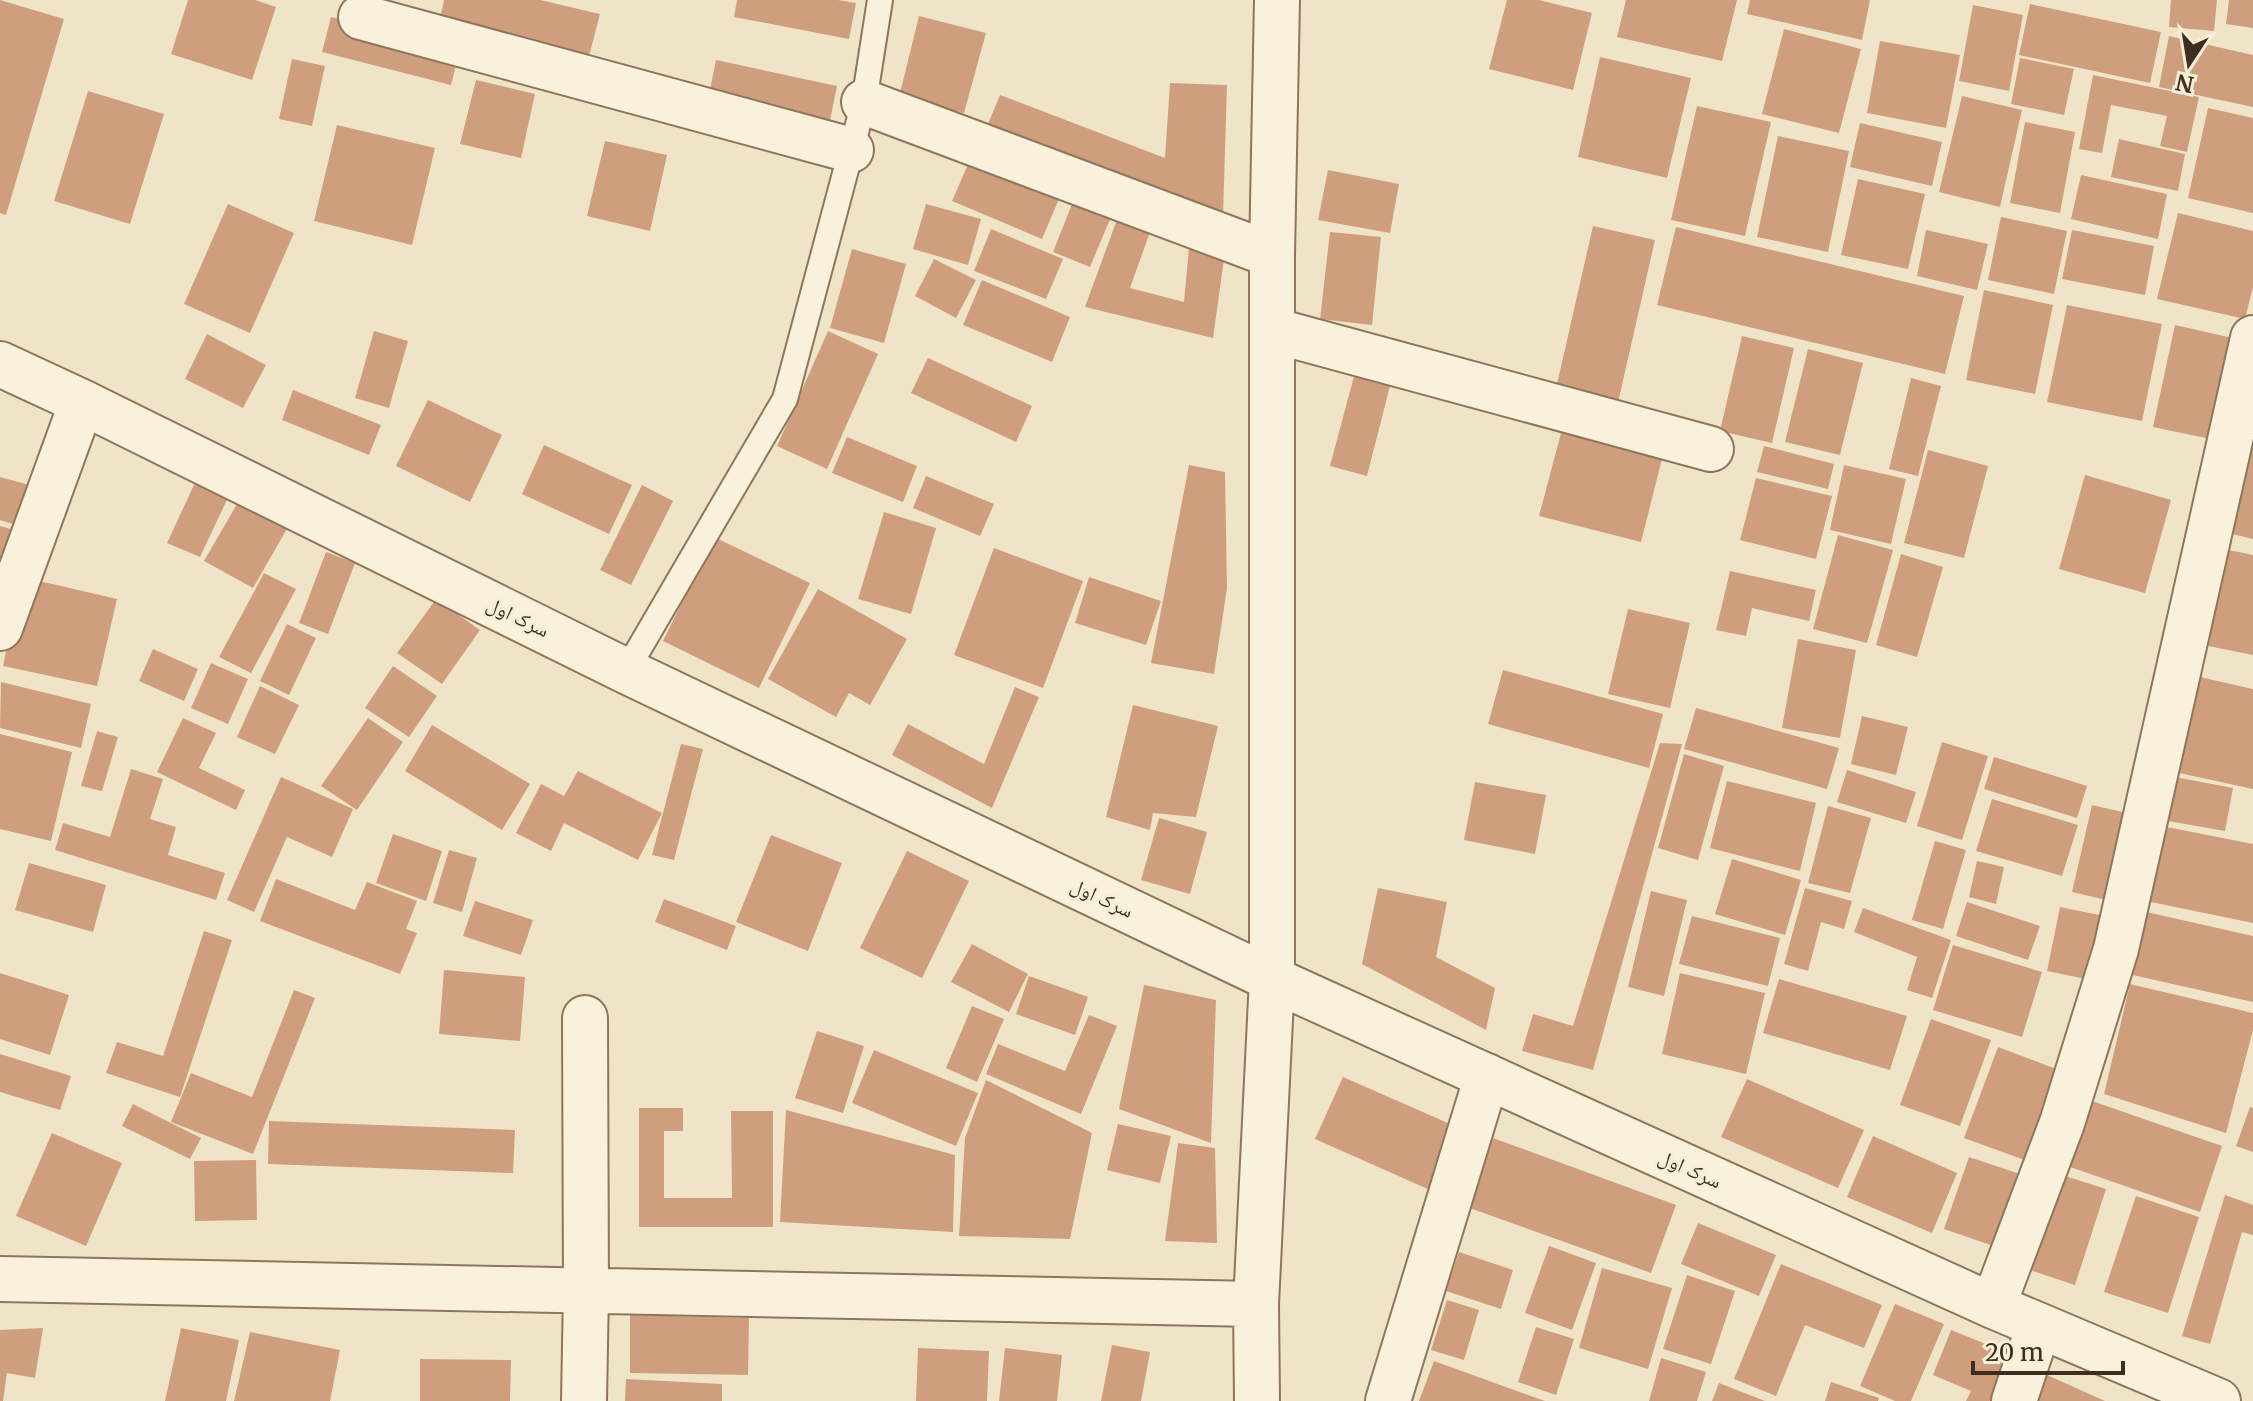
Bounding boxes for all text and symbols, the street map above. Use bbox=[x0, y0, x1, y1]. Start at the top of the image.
north arrow bbox=[2149, 24, 2229, 104]
text: N bbox=[2173, 68, 2196, 99]
street label: سرک اول bbox=[483, 591, 554, 642]
street label: سرک اول bbox=[1067, 872, 1138, 923]
street label: سرک اول bbox=[1655, 1144, 1726, 1193]
scale bar bbox=[1973, 1325, 2123, 1375]
text: 20 m bbox=[1985, 1337, 2044, 1368]

